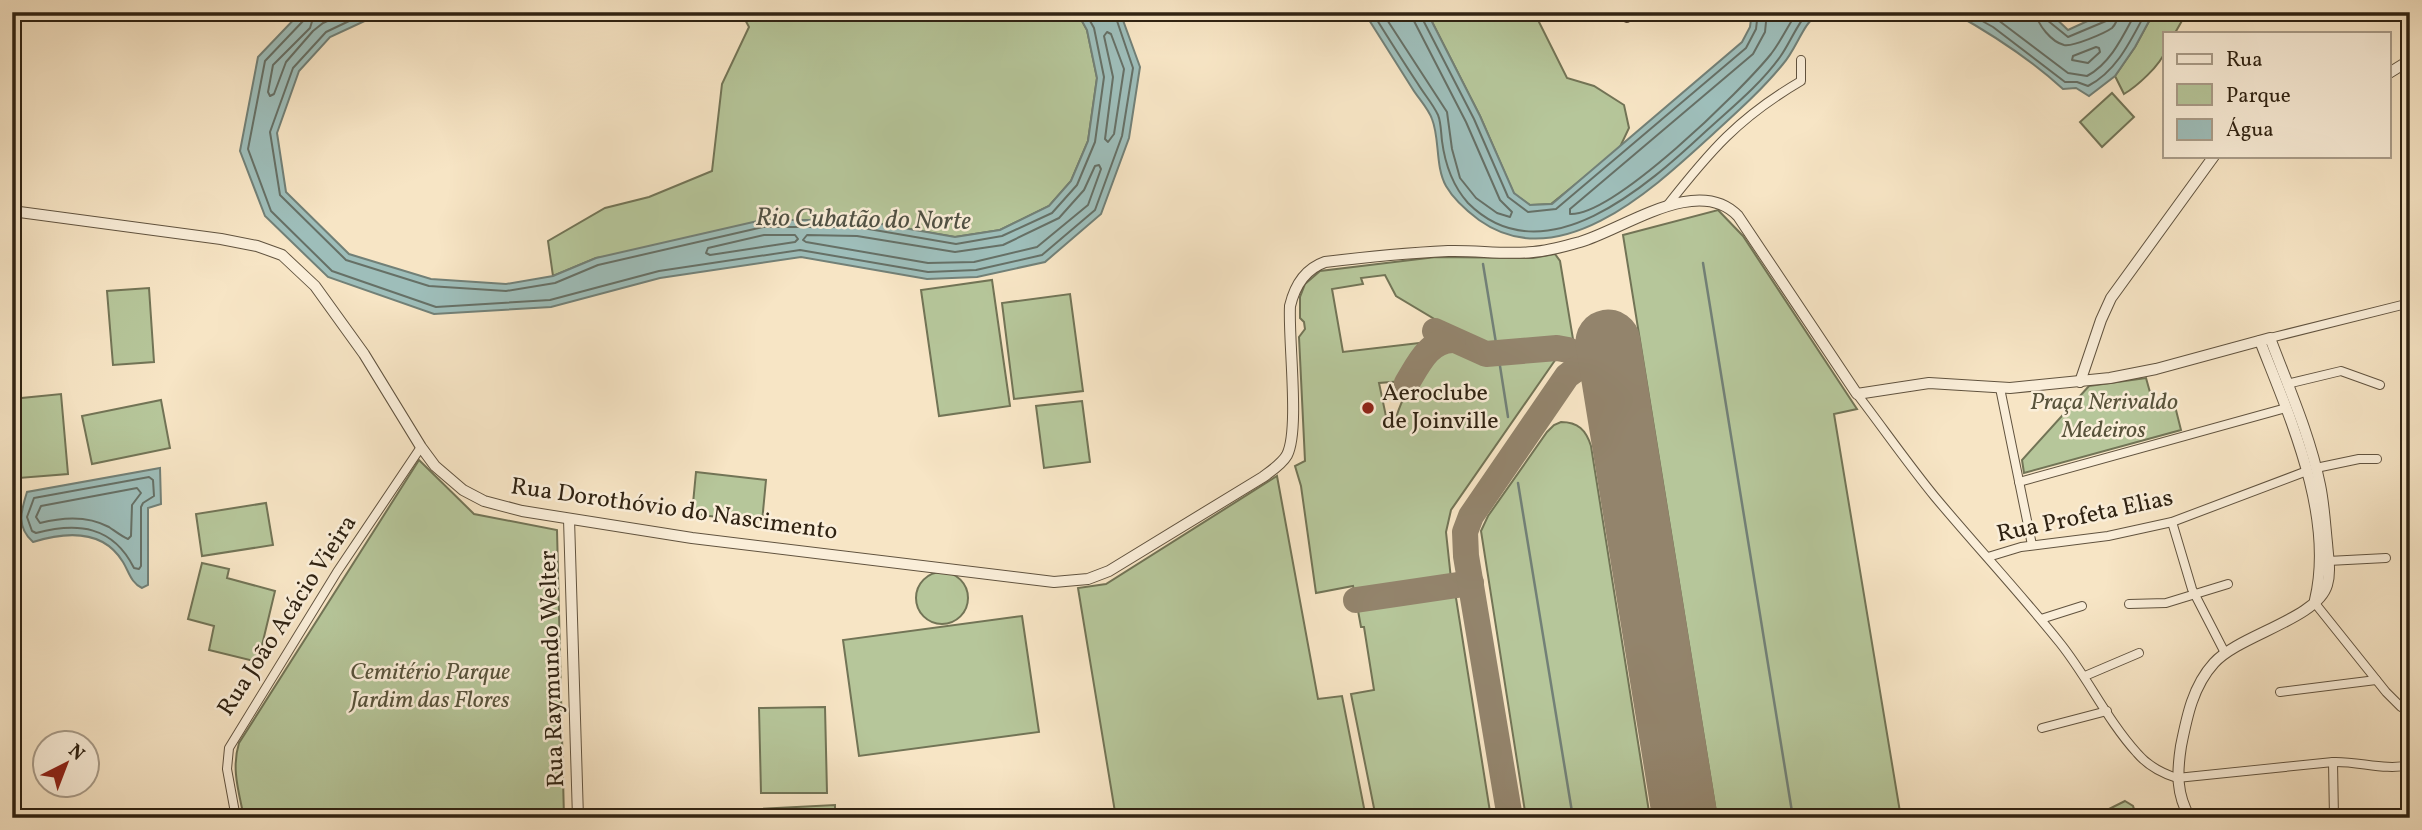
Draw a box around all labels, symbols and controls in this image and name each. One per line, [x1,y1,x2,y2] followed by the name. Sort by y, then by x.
[2163,32,2390,158] legend
[2226,46,2263,75] text: Rua
[2226,82,2291,111] text: Parque
[2226,116,2274,145] text: Água
[755,200,972,240] water label: Rio Cubatão do Norte
[1382,377,1499,439] place label: Aeroclube de Joinville
[2030,386,2178,448] park label: Praça Nerivaldo Medeiros
[1360,400,1376,416] marker: Aeroclube de Joinville
[508,470,840,550] street label: Rua Dorothóvio do Nascimento
[1994,482,2176,552] street label: Rua Profeta Elias
[210,509,366,723] street label: Rua João Acácio Vieira
[532,550,574,788] street label: Rua Raymundo Welter
[348,656,510,718] park label: Cemitério Parque Jardim das Flores
[32,728,102,798] north arrow
[62,739,90,767] text: N

